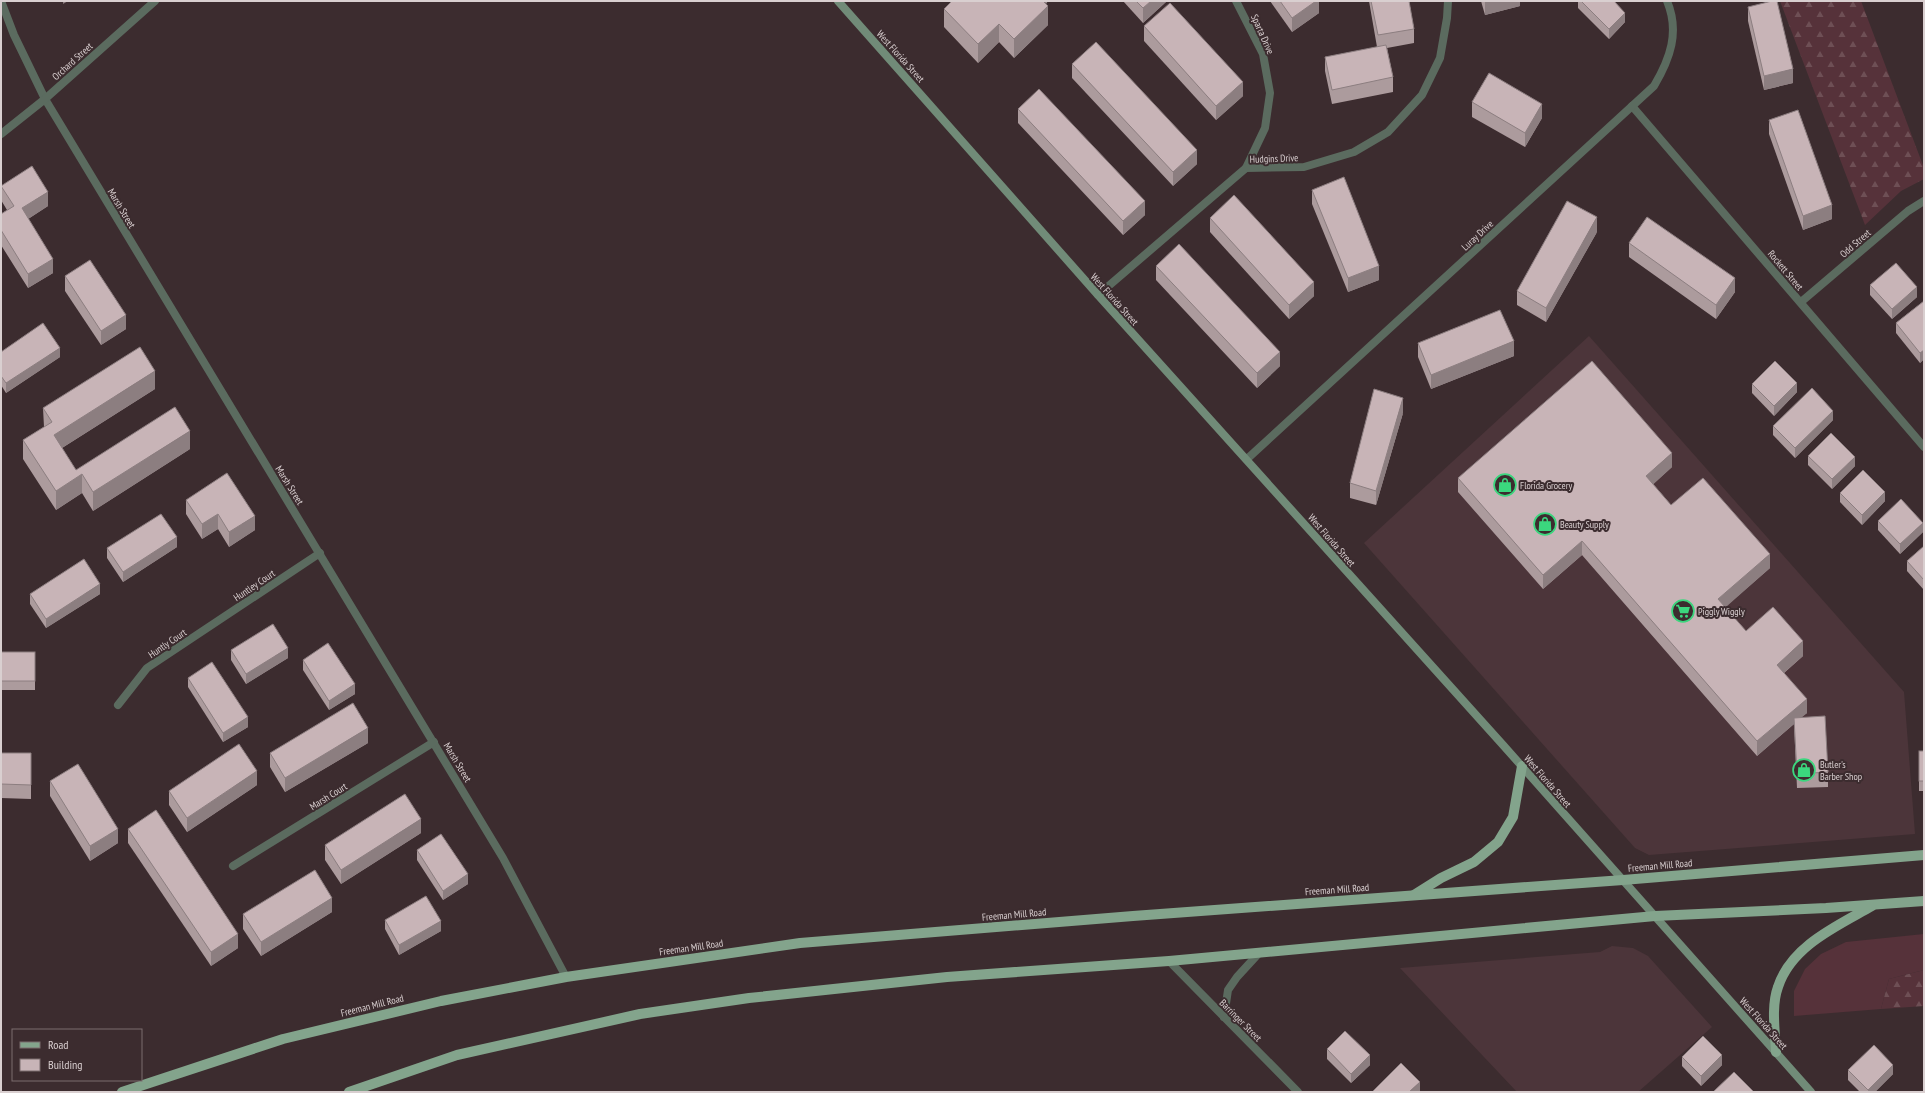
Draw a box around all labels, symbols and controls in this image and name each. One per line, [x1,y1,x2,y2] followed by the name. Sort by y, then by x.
[1248,12,1277,56] street label: Sparta Drive
[874,28,928,85] street label: West Florida Street
[49,40,95,83] street label: Orchard Street
[1250,151,1299,166] street label: Hudgins Drive
[105,186,139,231] street label: Marsh Street
[1459,217,1496,253] street label: Luray Drive
[1837,226,1874,260] street label: Odd Street
[1765,248,1806,293] street label: Rockett Street
[1088,271,1142,328] street label: West Florida Street
[272,463,307,507] street label: Marsh Street
[1492,472,1518,498] shop icon: Florida Grocery
[1520,479,1572,492] place label: Florida Grocery
[1305,511,1358,570] street label: West Florida Street
[1532,511,1558,537] shop icon: Beauty Supply
[1560,518,1609,531] place label: Beauty Supply
[231,567,278,604] street label: Huntley Court
[1670,598,1696,624] supermarket icon: Piggly Wiggly
[1698,605,1745,618] place label: Piggly Wiggly
[146,626,189,661] street label: Huntly Court
[441,740,475,785] street label: Marsh Street
[1521,752,1574,811] street label: West Florida Street
[1791,757,1817,783] shop icon: Butler's Barber Shop
[1820,758,1862,783] place label: Butler's Barber Shop
[307,780,350,813] street label: Marsh Court
[1627,856,1693,875] street label: Freeman Mill Road
[1304,881,1370,898] street label: Freeman Mill Road
[981,905,1047,924] street label: Freeman Mill Road
[658,937,724,958] street label: Freeman Mill Road
[339,991,405,1020] street label: Freeman Mill Road
[1737,995,1791,1052] street label: West Florida Street
[1217,996,1265,1044] street label: Barringer Street
[12,1029,142,1081] legend
[48,1037,68,1052] text: Road
[48,1057,83,1072] text: Building

